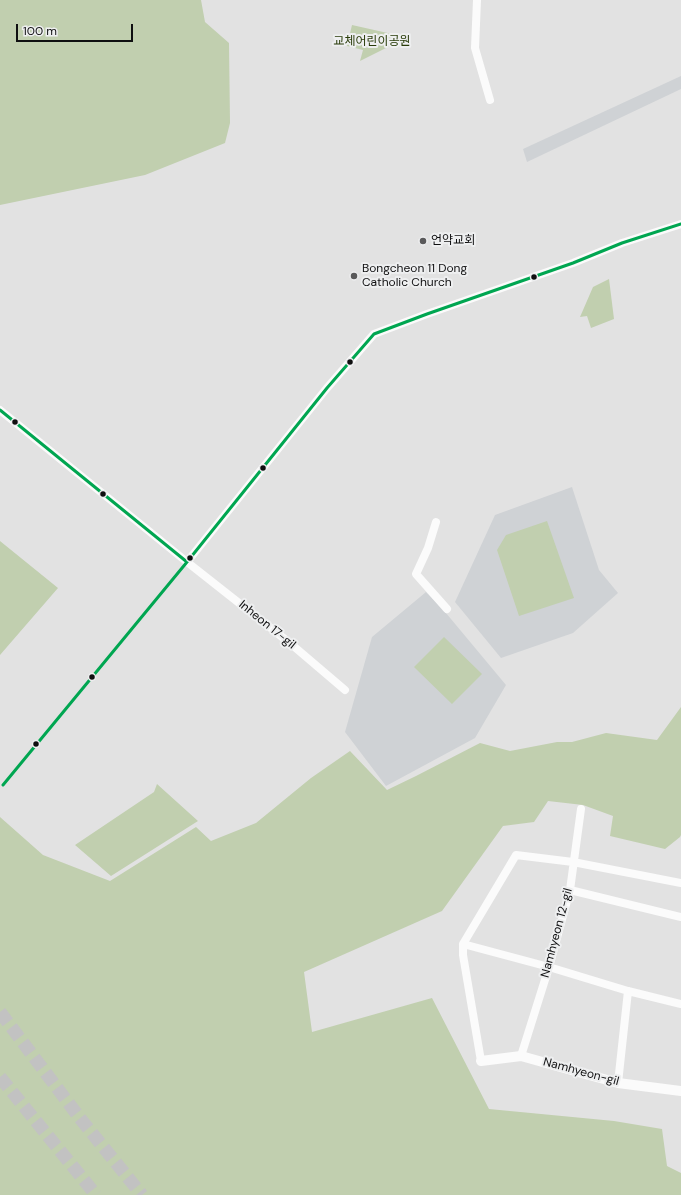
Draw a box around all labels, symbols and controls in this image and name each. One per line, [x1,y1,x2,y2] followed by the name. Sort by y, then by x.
[18,16,135,42] scale bar
[23,23,57,39] text: 100 m
[333,35,411,49] park label: 교체어린이공원
[431,234,475,248] place label: 언약교회
[418,236,428,246] marker: 언약교회
[362,262,467,290] place label: Bongcheon 11 Dong Catholic Church
[349,271,359,281] marker: Bongcheon 11 Dong Catholic Church
[529,272,539,282] unlabelled marker
[345,357,355,367] unlabelled marker
[10,417,20,427] unlabelled marker
[258,463,268,473] unlabelled marker
[98,489,108,499] unlabelled marker
[185,553,195,563] unlabelled marker
[236,598,298,652] street label: Inheon 17-gil
[87,672,97,682] unlabelled marker
[31,739,41,749] unlabelled marker
[538,887,576,979] street label: Namhyeon 12-gil
[542,1055,620,1089] street label: Namhyeon-gil

